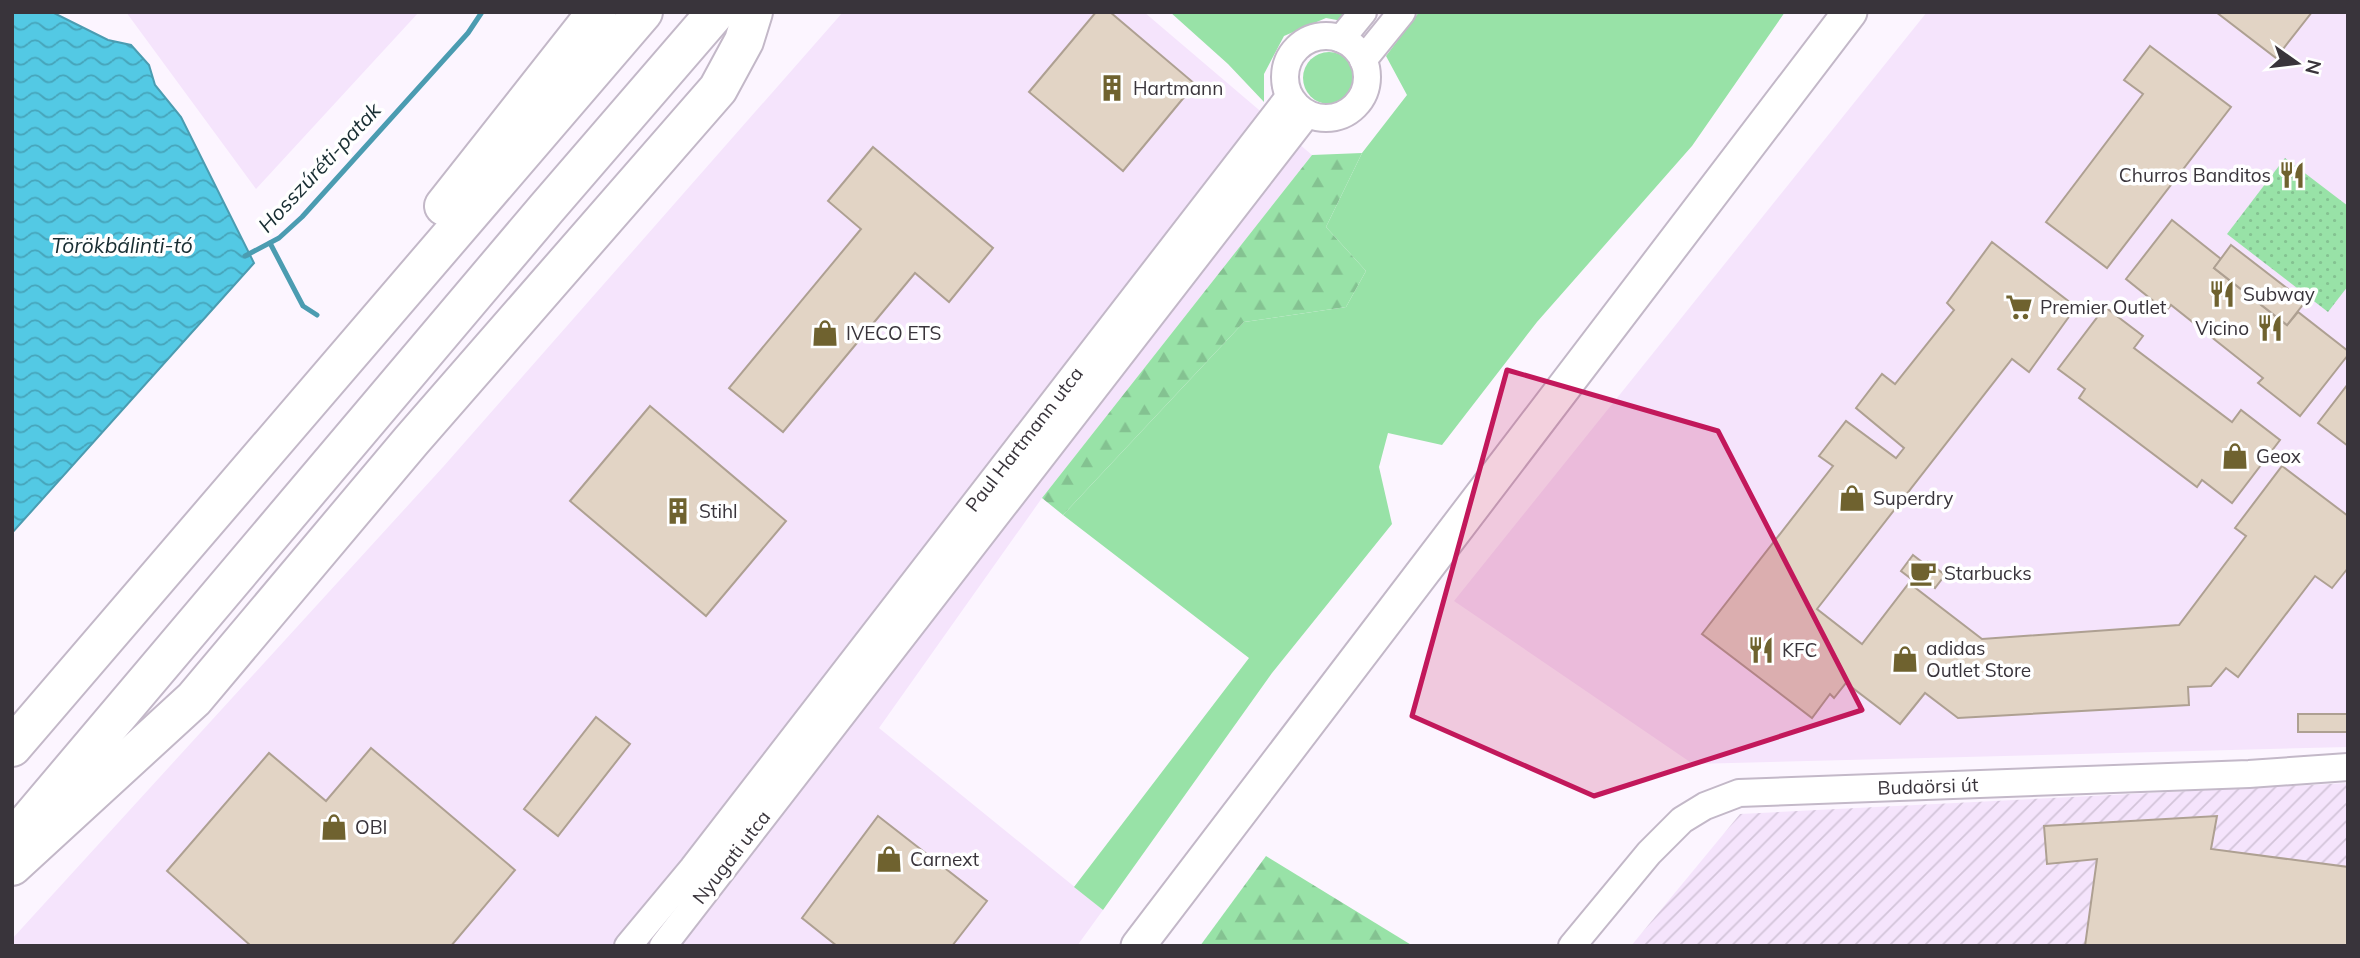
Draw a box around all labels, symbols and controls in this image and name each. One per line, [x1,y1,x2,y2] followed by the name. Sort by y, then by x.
[2262,28,2332,98] north arrow
[2300,57,2327,77] text: N
[1097,73,1127,103] building icon: Hartmann
[1133,76,1223,100] place label: Hartmann
[252,96,387,237] water label: Hosszúréti-patak
[2277,160,2307,190] restaurant icon: Churros Banditos
[2119,163,2271,187] place label: Churros Banditos
[51,232,193,258] water label: Törökbálinti-tó
[2207,279,2237,309] restaurant icon: Subway
[2243,282,2315,306] place label: Subway
[2004,292,2034,322] supermarket icon: Premier Outlet
[2040,295,2167,319] place label: Premier Outlet
[2255,313,2285,343] restaurant icon: Vicino
[2195,316,2249,340] place label: Vicino
[810,318,840,348] shop icon: IVECO ETS
[846,321,941,345] place label: IVECO ETS
[960,362,1088,516] street label: Paul Hartmann utca
[2220,441,2250,471] shop icon: Geox
[2256,444,2301,468] place label: Geox
[1837,483,1867,513] shop icon: Superdry
[1873,486,1953,510] place label: Superdry
[663,496,693,526] building icon: Stihl
[699,499,738,523] place label: Stihl
[1908,558,1938,588] cafe icon: Starbucks
[1944,561,2032,585] place label: Starbucks
[1746,635,1776,665] restaurant icon: KFC
[1926,636,2031,682] place label: adidas Outlet Store
[1782,638,1817,662] place label: KFC
[1890,644,1920,674] shop icon: adidas Outlet Store
[1877,772,1979,800] street label: Budaörsi út
[687,805,775,909] street label: Nyugati utca
[319,812,349,842] shop icon: OBI
[355,815,388,839] place label: OBI
[874,844,904,874] shop icon: Carnext
[910,847,980,871] place label: Carnext

